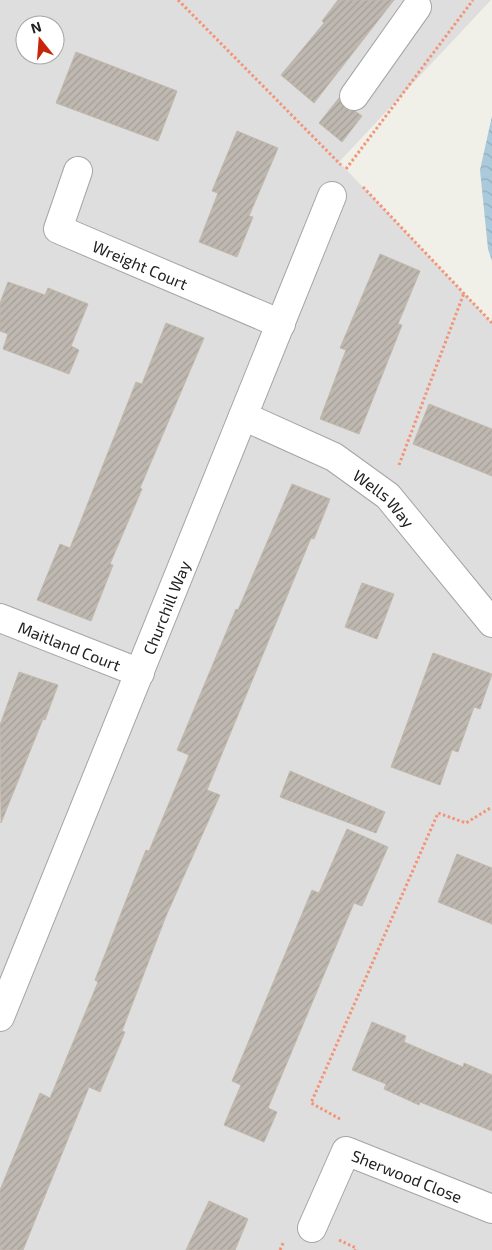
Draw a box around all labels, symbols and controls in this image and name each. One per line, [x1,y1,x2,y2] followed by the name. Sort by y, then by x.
[15,15,65,65] north arrow
[29,17,43,37] text: N
[90,235,191,293] street label: Wreight Court
[350,465,419,531] street label: Wells Way
[138,557,193,657] street label: Churchill Way
[16,617,124,674] street label: Maitland Court
[349,1145,465,1206] street label: Sherwood Close

